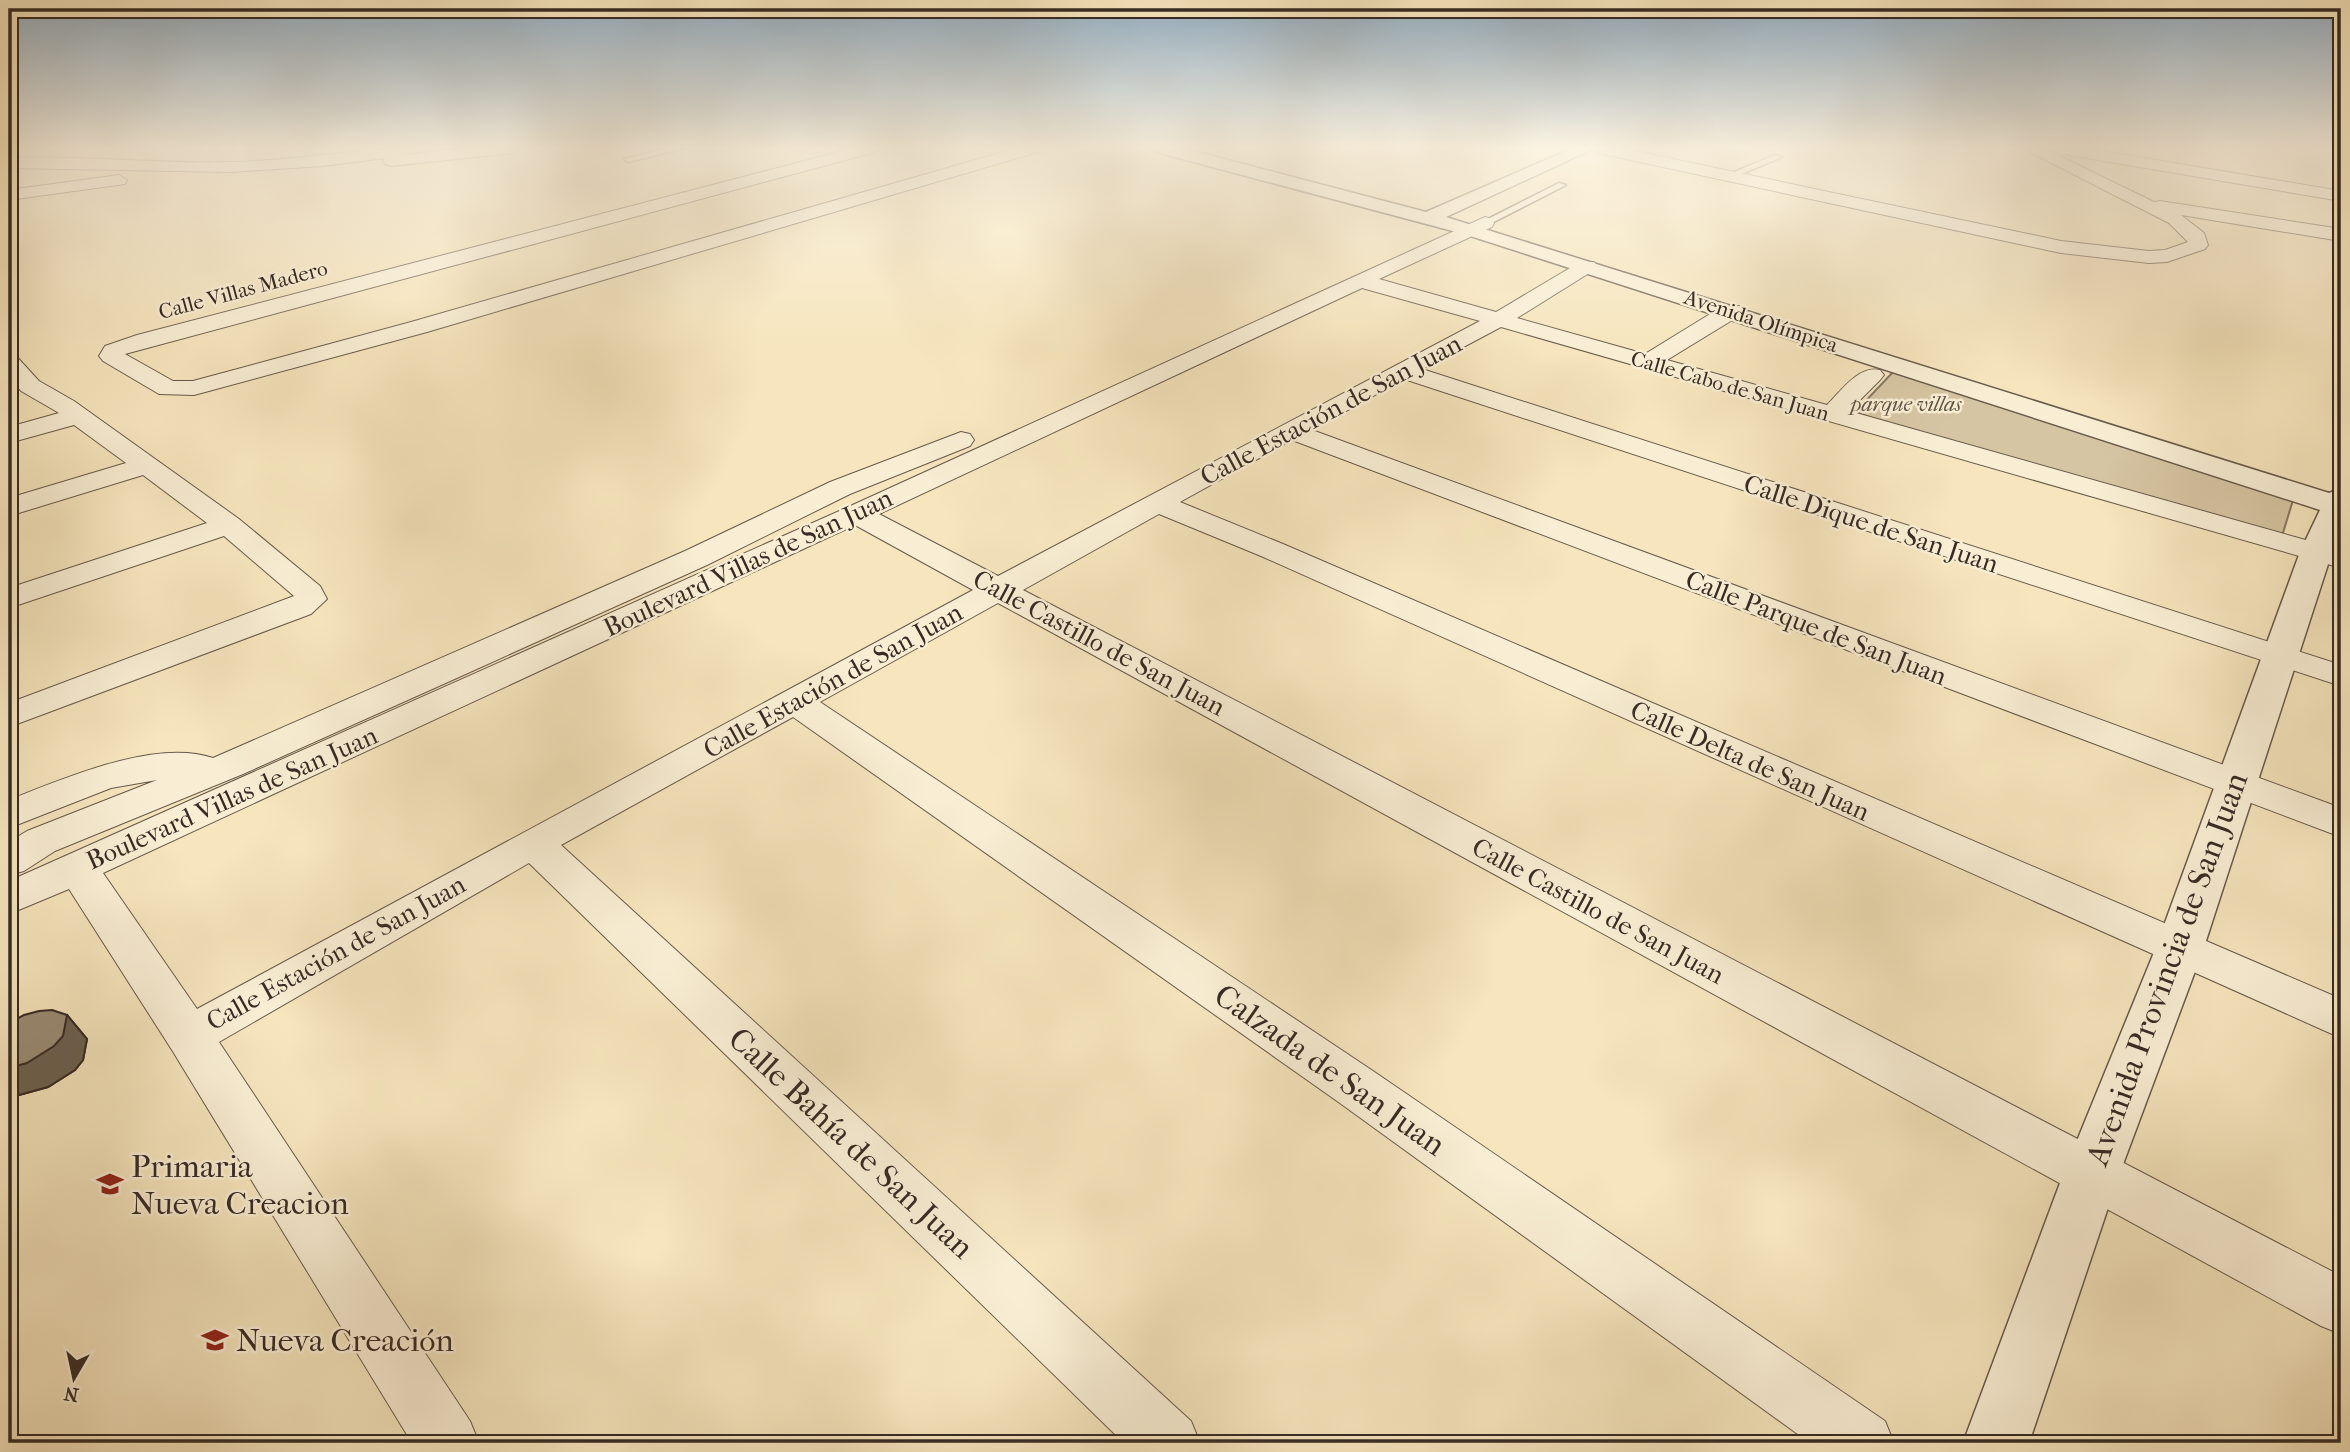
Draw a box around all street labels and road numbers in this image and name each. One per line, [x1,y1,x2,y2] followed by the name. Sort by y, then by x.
[156,256,330,324] street label: Calle Villas Madero
[1680,285,1841,357] street label: Avenida Olímpica
[1195,328,1467,492] street label: Calle Estación de San Juan
[1628,346,1832,426] street label: Calle Cabo de San Juan
[1740,468,2002,580] street label: Calle Dique de San Juan
[599,482,897,644] street label: Boulevard Villas de San Juan
[968,563,1230,723] street label: Calle Castillo de San Juan
[1681,564,1951,692] street label: Calle Parque de San Juan
[698,597,968,765] street label: Calle Estación de San Juan
[1626,694,1874,828] street label: Calle Delta de San Juan
[82,720,382,876] street label: Boulevard Villas de San Juan
[2078,767,2256,1172] street label: Avenida Provincia de San Juan
[1467,831,1729,991] street label: Calle Castillo de San Juan
[201,869,471,1037] street label: Calle Estación de San Juan
[1208,977,1453,1164] street label: Calzada de San Juan
[721,1020,981,1266] street label: Calle Bahía de San Juan

